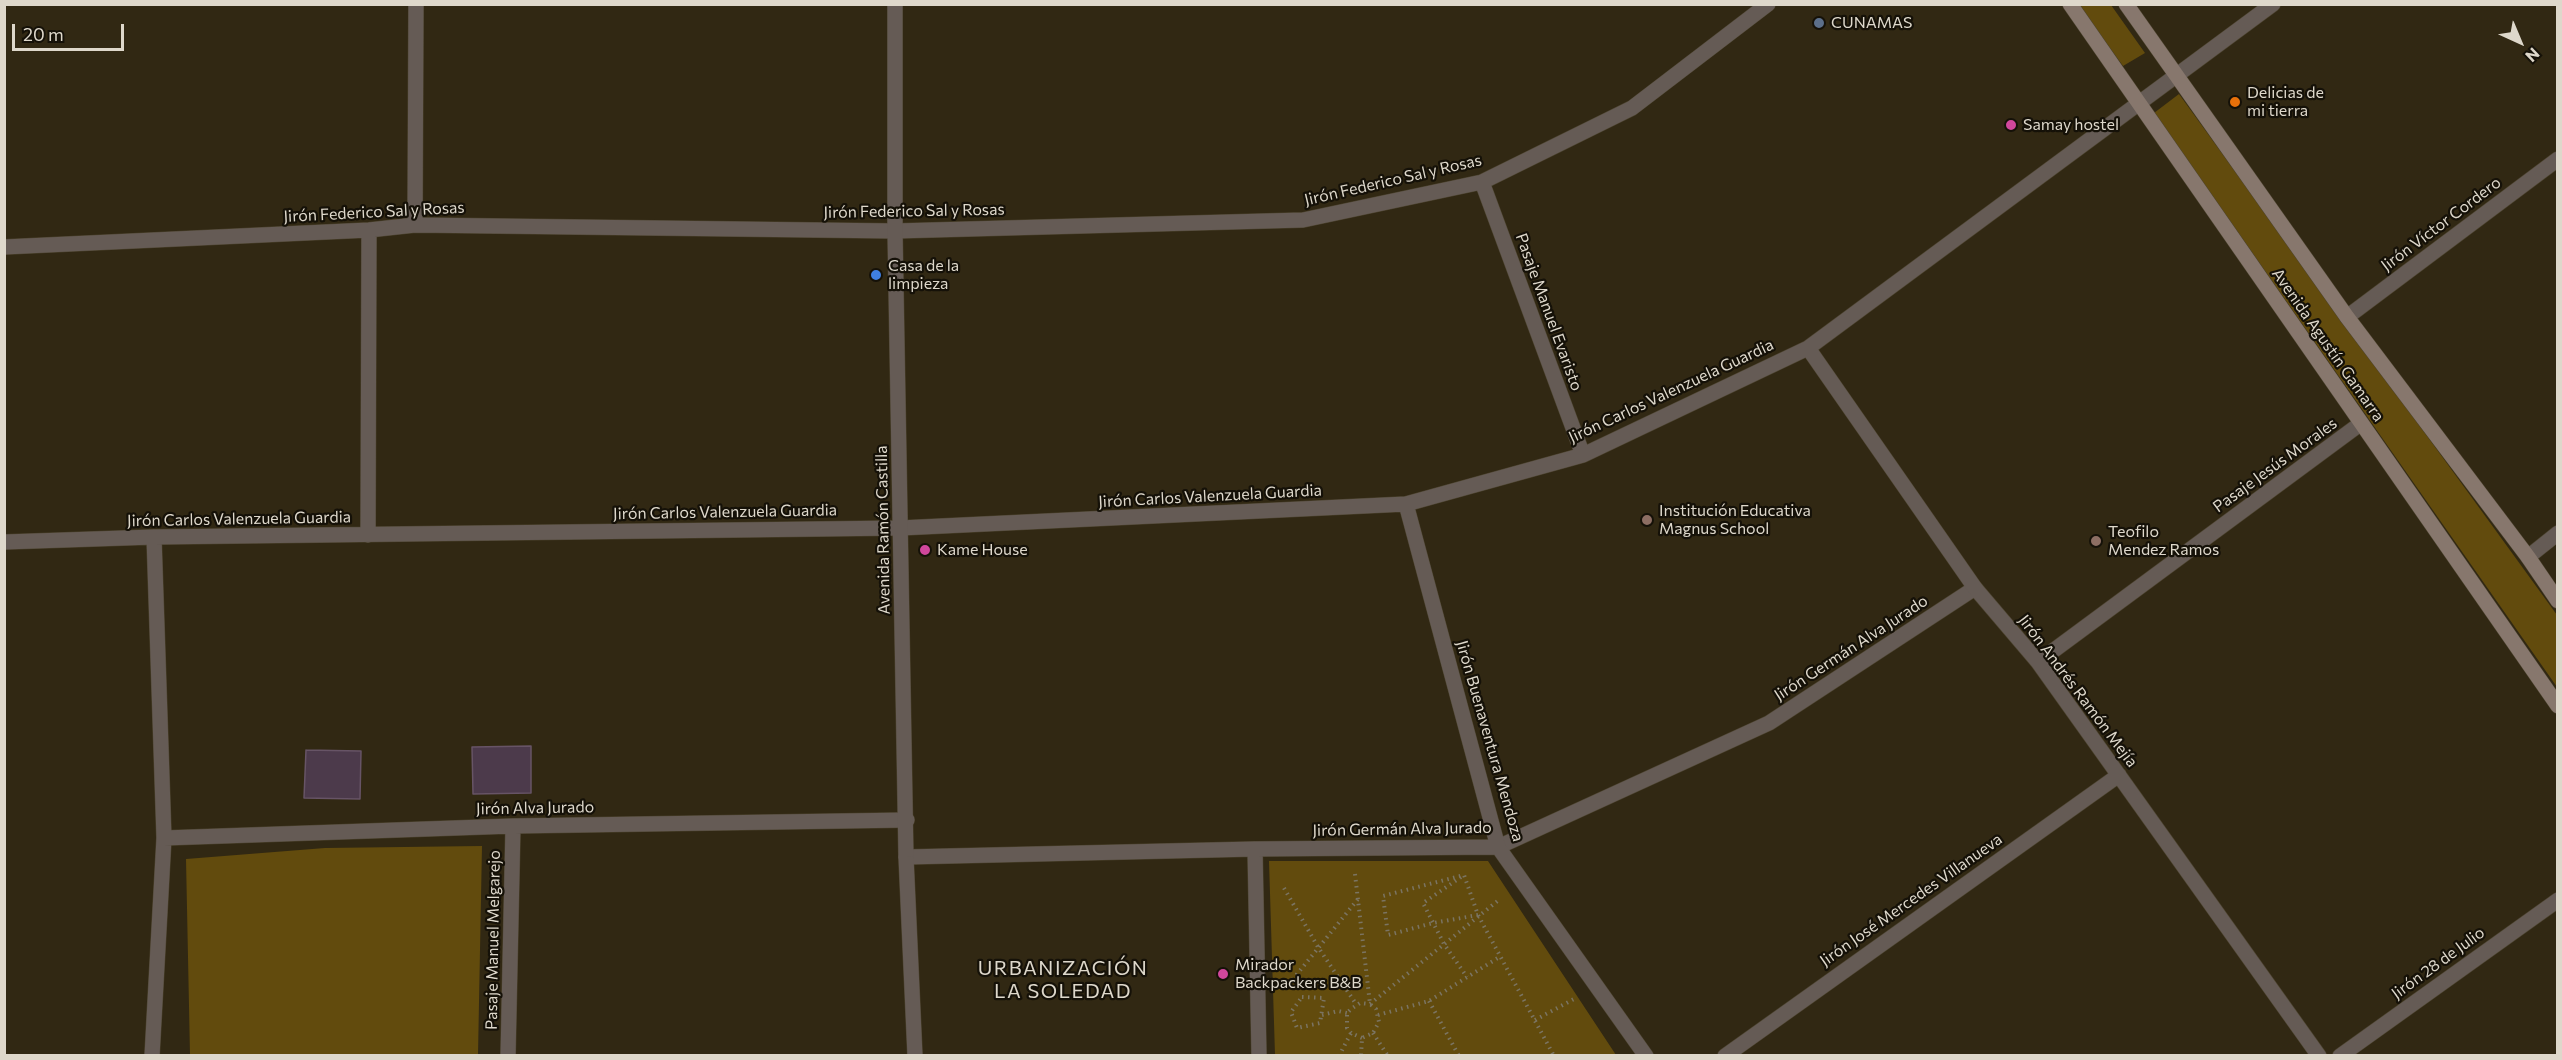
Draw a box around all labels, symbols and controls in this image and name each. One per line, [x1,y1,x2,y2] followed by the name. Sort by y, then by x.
[15,12,128,50] scale bar
[2490,12,2550,72] north arrow
[1831,13,1912,33] place label: CUNAMAS
[1812,16,1826,30] marker: CUNAMAS
[23,23,64,45] text: 20 m
[2522,44,2544,66] text: N
[2247,83,2324,121] place label: Delicias de mi tierra
[2228,95,2242,109] marker: Delicias de mi tierra
[2023,115,2119,135] place label: Samay hostel
[2004,118,2018,132] marker: Samay hostel
[1302,150,1484,210] street label: Jirón Federico Sal y Rosas
[2377,173,2505,275] street label: Jirón Víctor Cordero
[283,198,465,226] street label: Jirón Federico Sal y Rosas
[823,200,1005,222] street label: Jirón Federico Sal y Rosas
[1512,231,1586,393] street label: Pasaje Manuel Evaristo
[888,256,959,294] place label: Casa de la limpieza
[2268,265,2388,425] street label: Avenida Agustín Gamarra
[869,268,883,282] marker: Casa de la limpieza
[1565,335,1777,447] street label: Jirón Carlos Valenzuela Guardia
[2209,414,2341,516] street label: Pasaje Jesús Morales
[872,445,894,615] street label: Avenida Ramón Castilla
[1098,481,1322,511] street label: Jirón Carlos Valenzuela Guardia
[613,500,837,524] street label: Jirón Carlos Valenzuela Guardia
[1659,501,1811,539] place label: Institución Educativa Magnus School
[127,507,351,531] street label: Jirón Carlos Valenzuela Guardia
[1640,513,1654,527] marker: Institución Educativa Magnus School
[2108,522,2219,560] place label: Teofilo Mendez Ramos
[2089,534,2103,548] marker: Teofilo Mendez Ramos
[937,540,1028,560] place label: Kame House
[918,543,932,557] marker: Kame House
[1771,591,1931,705] street label: Jirón Germán Alva Jurado
[2014,611,2142,771] street label: Jirón Andrés Ramón Mejía
[1452,638,1528,844] street label: Jirón Buenaventura Mendoza
[476,797,594,819] street label: Jirón Alva Jurado
[1312,818,1492,840] street label: Jirón Germán Alva Jurado
[1816,830,2006,970] street label: Jirón José Mercedes Villanueva
[482,850,504,1030] street label: Pasaje Manuel Melgarejo
[2388,923,2488,1003] street label: Jirón 28 de Julio
[1235,955,1362,993] place label: Mirador Backpackers B&B
[978,956,1148,1003] district label: URBANIZACIÓN LA SOLEDAD
[1216,967,1230,981] marker: Mirador Backpackers B&B

